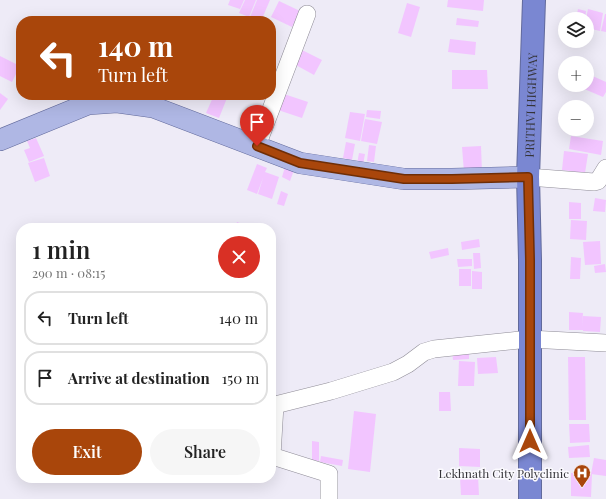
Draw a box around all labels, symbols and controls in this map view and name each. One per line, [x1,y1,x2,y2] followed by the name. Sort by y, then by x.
[558,12,594,136] map controls
[558,12,594,48] button: layers
[98,27,173,64] text: 140 m
[32,32,84,84] icon: left
[521,51,540,158] street label: PRITHVI HIGHWAY
[558,56,594,92] button: +
[98,63,168,87] text: Turn left
[558,100,594,136] button: −
[240,105,274,146] pin
[246,111,268,133] icon: arrive
[32,233,90,265] text: 1 min
[218,236,260,278] button: close
[32,264,105,281] text: 290 m · 08:15
[34,307,56,329] icon: left
[68,308,129,328] text: Turn left
[219,308,258,328] text: 140 m
[34,367,56,389] icon: arrive
[68,368,210,388] text: Arrive at destination
[222,368,259,388] text: 150 m
[509,420,551,462] position arrow
[32,429,142,475] button: Exit
[150,429,260,475] button: Share
[572,463,592,488] hospital icon: Lekhnath City Polyclinic
[438,465,569,481] place label: Lekhnath City Polyclinic

